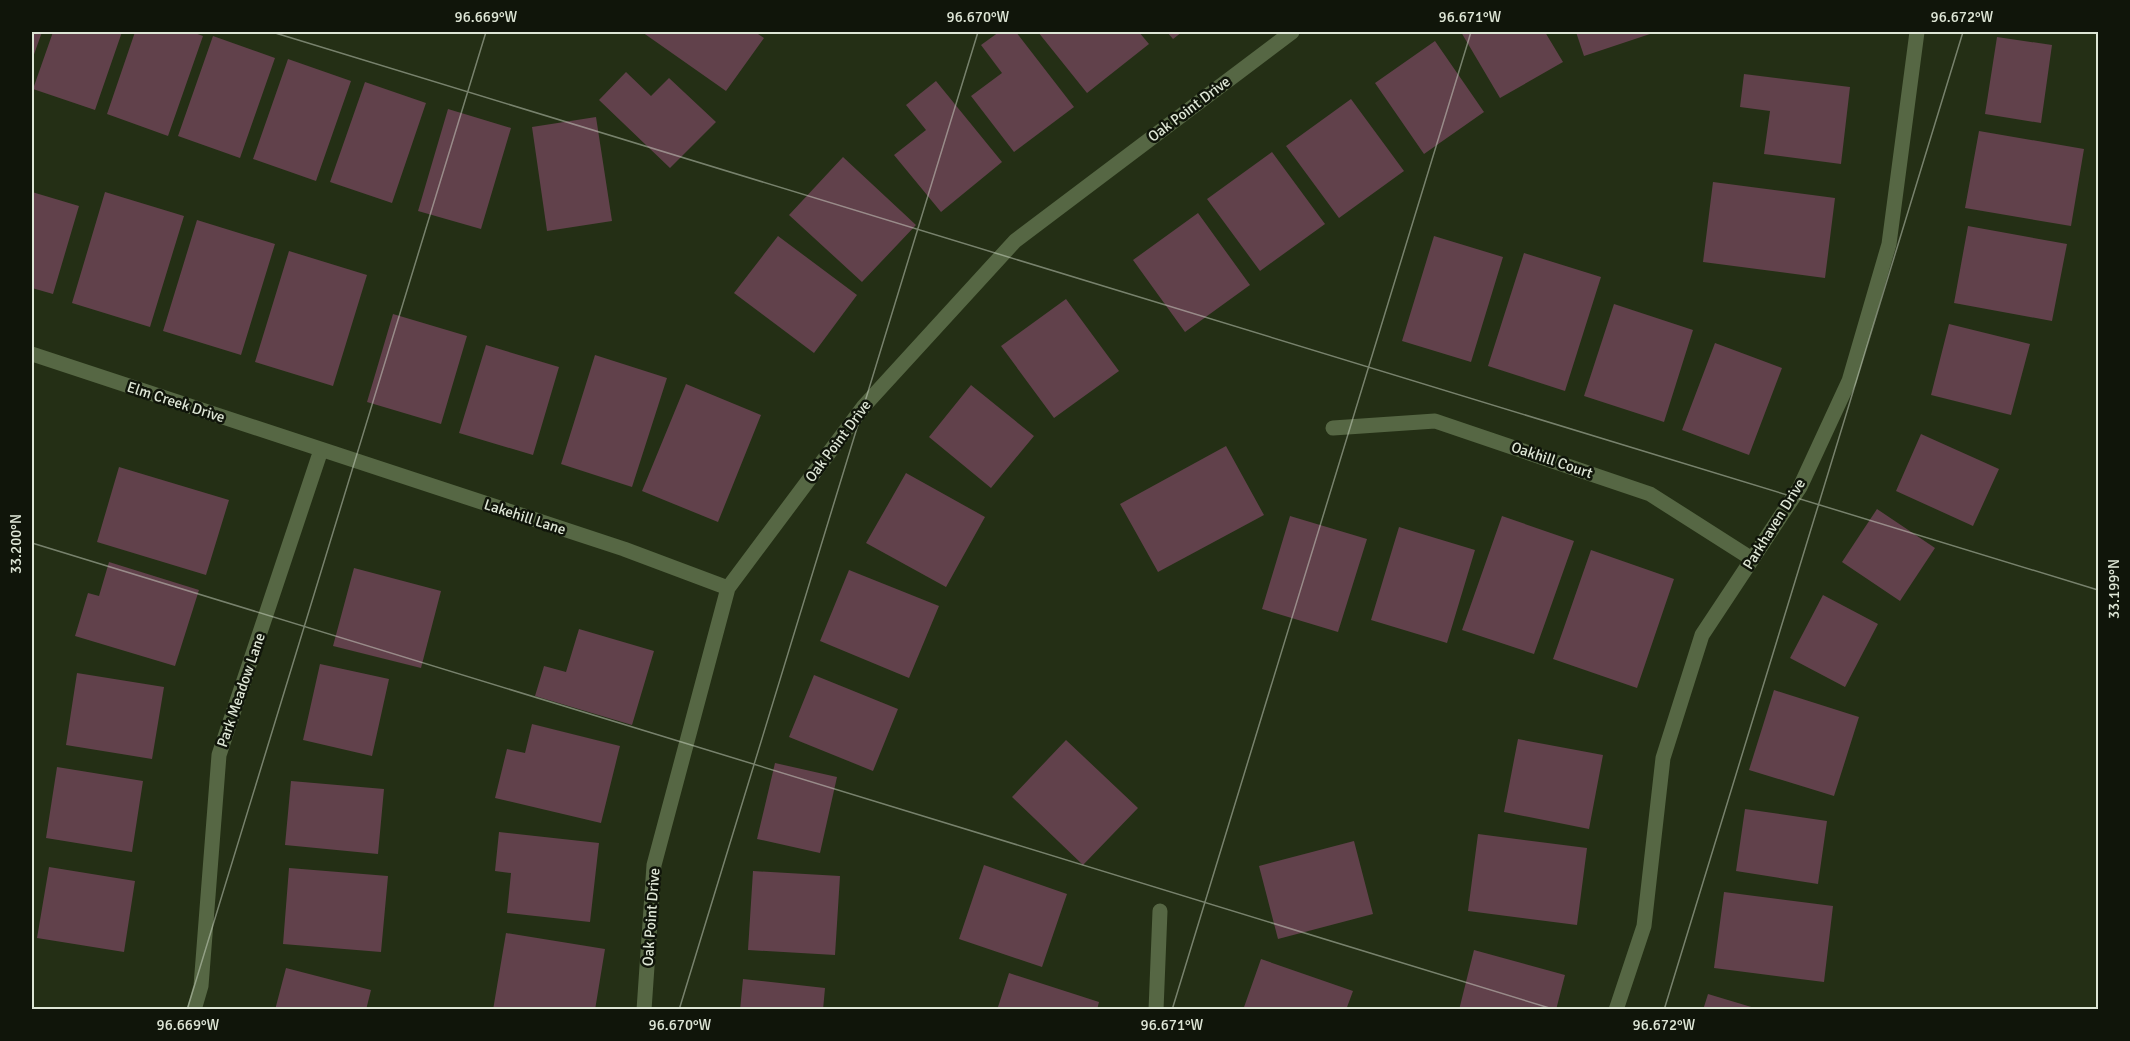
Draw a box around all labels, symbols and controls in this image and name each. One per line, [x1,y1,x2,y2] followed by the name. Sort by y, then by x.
[455,8,518,26] text: 96.669°W
[947,8,1010,26] text: 96.670°W
[1439,8,1502,26] text: 96.671°W
[1931,8,1994,26] text: 96.672°W
[1144,72,1234,146] street label: Oak Point Drive
[125,378,227,426] street label: Elm Creek Drive
[801,396,875,486] street label: Oak Point Drive
[1509,438,1595,482] street label: Oakhill Court
[1739,475,1809,573] street label: Parkhaven Drive
[482,495,568,539] street label: Lakehill Lane
[7,514,25,574] text: 33.200°N
[2105,559,2123,619] text: 33.199°N
[213,630,269,750] street label: Park Meadow Lane
[639,867,663,967] street label: Oak Point Drive
[157,1016,220,1034] text: 96.669°W
[649,1016,712,1034] text: 96.670°W
[1141,1016,1204,1034] text: 96.671°W
[1633,1016,1696,1034] text: 96.672°W

